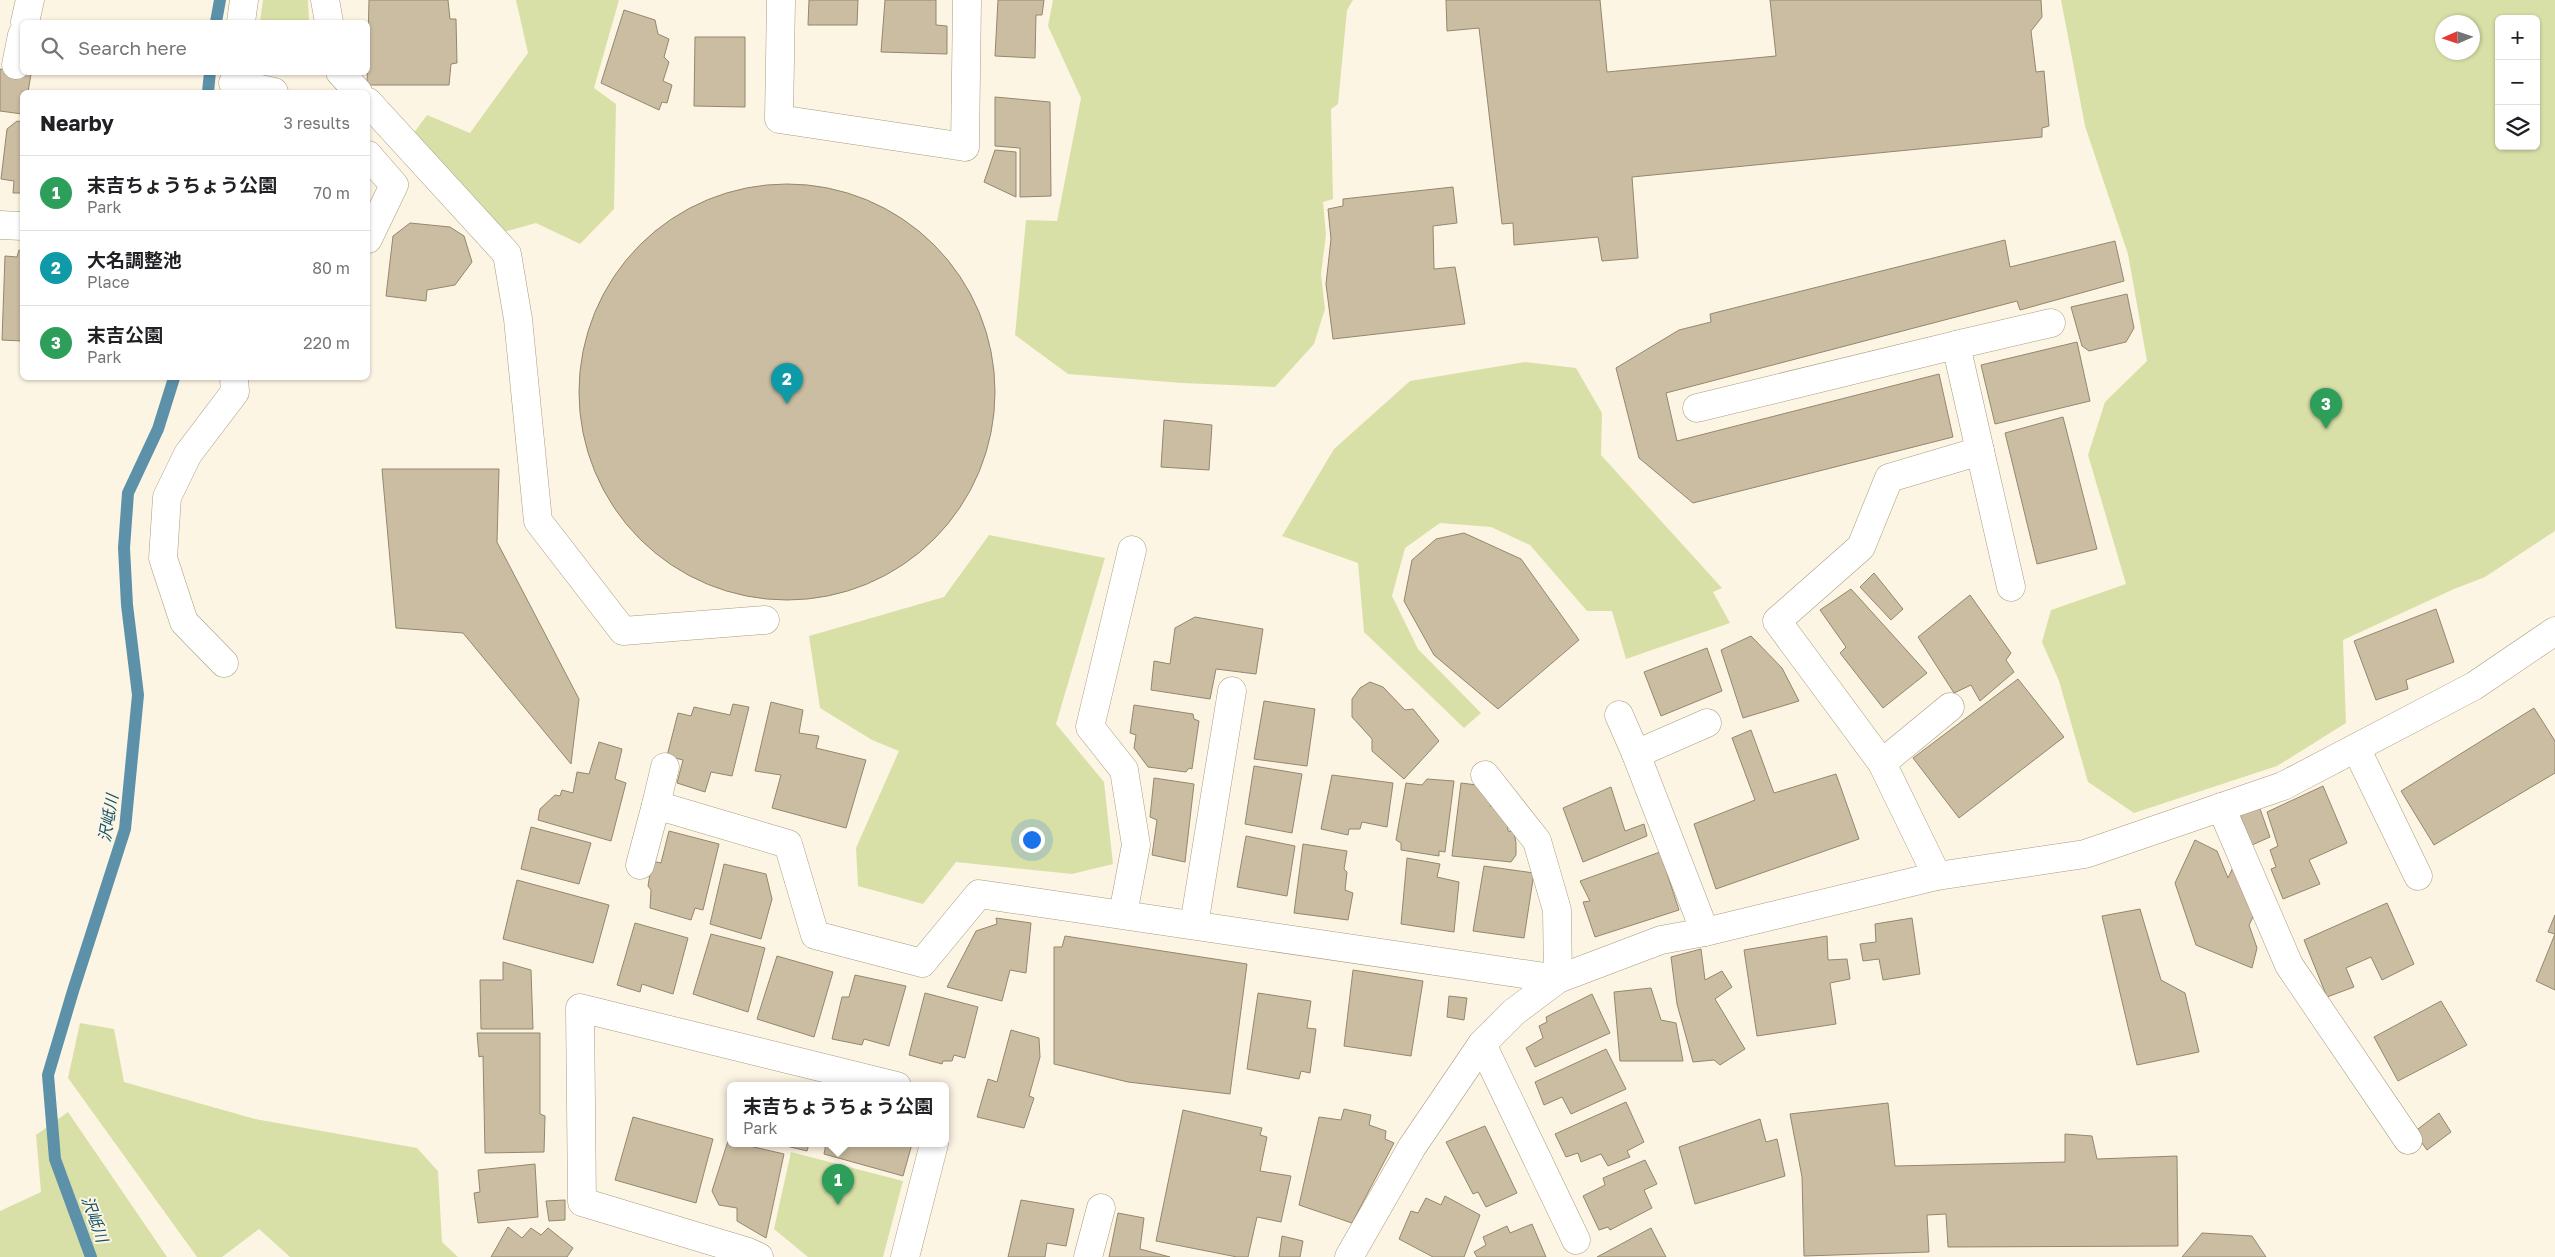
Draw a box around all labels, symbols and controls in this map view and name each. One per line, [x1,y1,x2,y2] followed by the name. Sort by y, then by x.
[2435,15,2480,60] north arrow
[2495,15,2540,150] map controls
[2495,15,2540,60] button: +
[20,20,370,75] search box
[38,34,66,62] icon: search
[78,36,187,59] text: Search here
[2495,60,2540,105] button: −
[2495,105,2540,150] button: layers
[40,110,114,136] text: Nearby
[283,113,350,133] text: 3 results
[87,173,277,196] text: 末吉ちょうちょう公園
[52,183,60,203] text: 1
[313,183,350,203] text: 70 m
[87,197,122,217] text: Park
[87,248,182,271] text: 大名調整池
[51,258,61,278] text: 2
[312,258,350,278] text: 80 m
[87,272,130,292] text: Place
[87,323,163,346] text: 末吉公園
[51,333,61,353] text: 3
[303,333,350,353] text: 220 m
[87,347,122,367] text: Park
[771,363,803,404] pin: 2
[2310,388,2342,429] pin: 3
[94,791,122,843] water label: 沢岻川
[1019,827,1045,853] your location
[727,1082,949,1147] popup
[743,1094,933,1117] text: 末吉ちょうちょう公園
[743,1118,778,1138] text: Park
[822,1164,854,1205] pin: 1
[77,1193,113,1247] water label: 沢岻川

